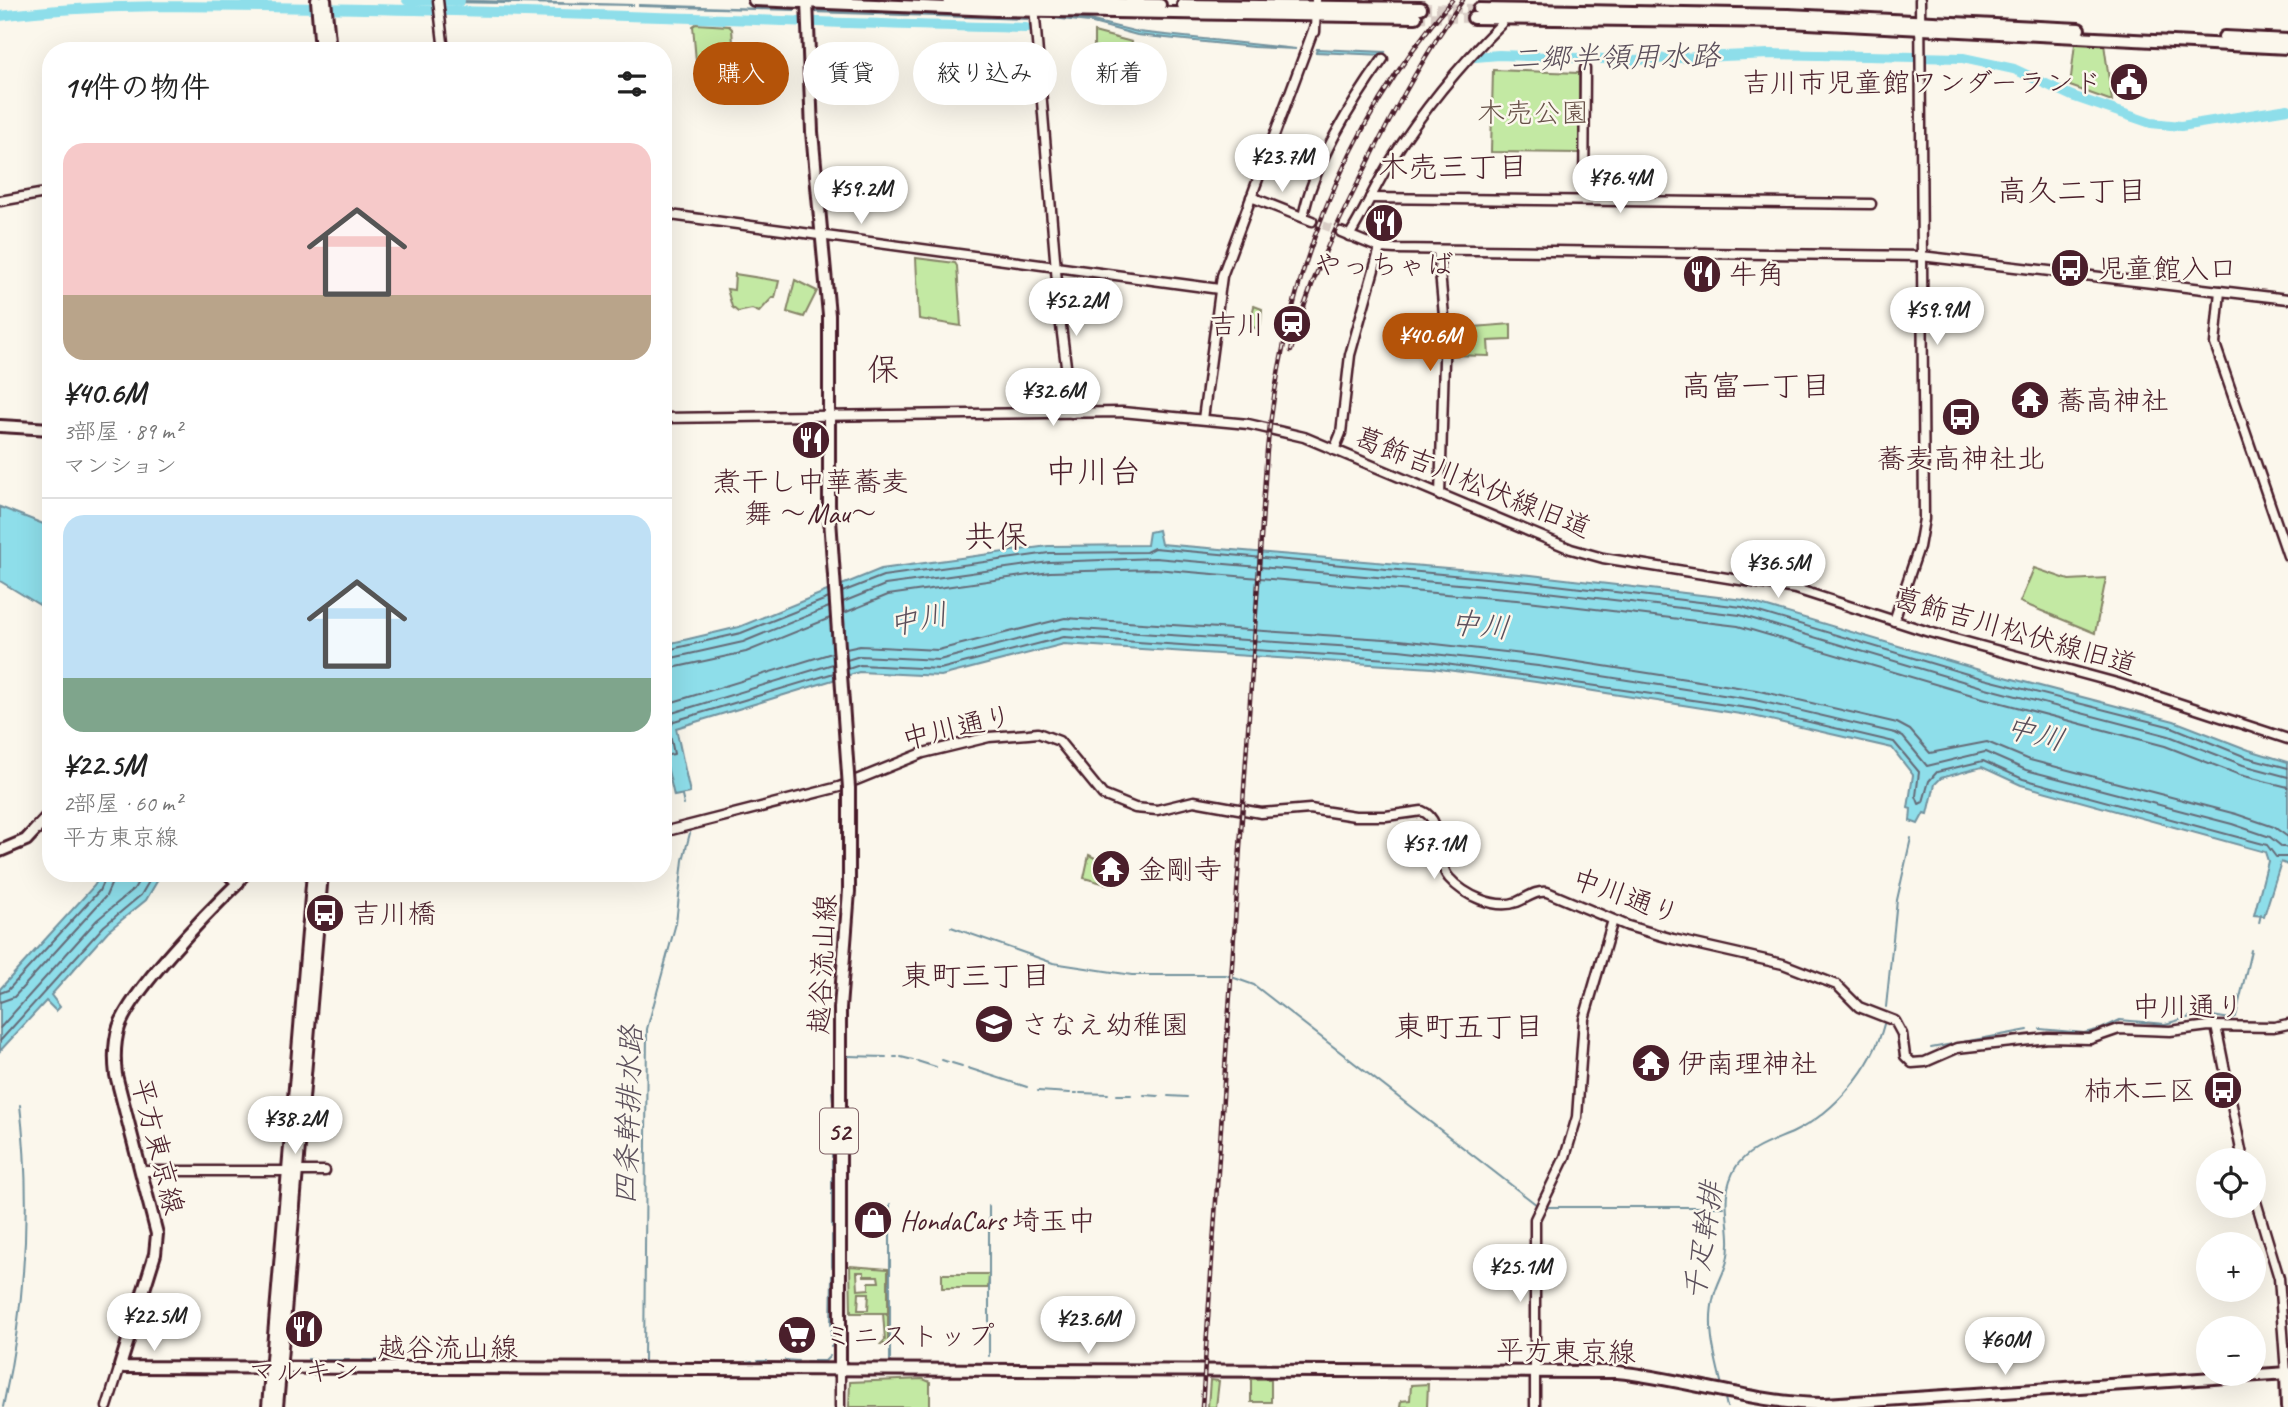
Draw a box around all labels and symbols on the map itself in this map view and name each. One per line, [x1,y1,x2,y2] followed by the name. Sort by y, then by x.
[1510,36,1722,78] water label: 二郷半領用水路
[2108,61,2150,103] public building icon: 吉川市児童館ワンダーランド
[1742,65,2102,100] place label: 吉川市児童館ワンダーランド
[1477,95,1589,130] park label: 木売公園
[1225,134,1339,194] pin: ¥23.7M
[1378,148,1528,186] district label: 木売三丁目
[1563,156,1677,215] pin: ¥76.4M
[804,166,918,226] pin: ¥59.2M
[1997,172,2147,210] district label: 高久二丁目
[1363,202,1405,244] restaurant icon: やっちゃば
[1314,247,1454,282] place label: やっちゃば
[2049,247,2091,289] bus stop icon: 児童館入口
[2097,251,2237,286] place label: 児童館入口
[1681,253,1723,295] restaurant icon: 牛角
[1729,257,1785,292] place label: 牛角
[1019,278,1133,338] pin: ¥52.2M
[1880,288,1994,347] pin: ¥59.9M
[1271,303,1313,345] station icon: 吉川
[1209,307,1265,342] place label: 吉川
[1373,314,1487,373] pin: ¥40.6M
[867,349,899,390] district label: 保
[1681,367,1831,405] district label: 高富一丁目
[996,368,1110,428] pin: ¥32.6M
[2009,379,2051,421] temple icon: 蕎高神社
[2057,383,2169,418] place label: 蕎高神社
[1940,396,1982,438] bus stop icon: 蕎麦高神社北
[790,419,832,461] restaurant icon: 煮干し中華蕎麦 舞 〜Mau〜
[1350,419,1596,545] street label: 葛飾吉川松伏線旧道
[1877,441,2045,476] place label: 蕎麦高神社北
[1045,451,1141,492] district label: 中川台
[713,464,909,531] place label: 煮干し中華蕎麦 舞 〜Mau〜
[964,516,1028,557] district label: 共保
[1721,540,1835,600] pin: ¥36.5M
[1889,579,2141,683] street label: 葛飾吉川松伏線旧道
[885,595,951,643] water label: 中川
[1448,603,1512,647] water label: 中川
[898,697,1016,757] street label: 中川通り
[2001,707,2069,759] water label: 中川
[1377,822,1491,881] pin: ¥57.1M
[1090,848,1132,890] temple icon: 金剛寺
[1138,852,1222,887] place label: 金剛寺
[1567,860,1685,932] street label: 中川通り
[304,892,346,934] bus stop icon: 吉川橋
[801,893,843,1035] street label: 越谷流山線
[352,896,436,931] place label: 吉川橋
[901,957,1051,995] district label: 東町三丁目
[2132,989,2244,1024] street label: 中川通り
[973,1003,1015,1045] school or university icon: さなえ幼稚園
[1021,1007,1189,1042] place label: さなえ幼稚園
[1394,1008,1544,1046] district label: 東町五丁目
[606,1022,650,1206] water label: 四条幹排水路
[1630,1042,1672,1084] temple icon: 伊南理神社
[1678,1046,1818,1081] place label: 伊南理神社
[2202,1069,2244,1111] bus stop icon: 柿木二区
[2084,1073,2196,1108] place label: 柿木二区
[124,1074,192,1218] street label: 平方東京線
[238,1096,352,1156] pin: ¥38.2M
[820,1108,858,1154] road number: 52
[1675,1177,1731,1303] water label: 千疋幹排
[852,1199,894,1241] shop icon: HondaCars 埼玉中
[900,1203,1096,1238] place label: HondaCars 埼玉中
[1463,1244,1577,1304] pin: ¥25.1M
[97,1294,211,1353] pin: ¥22.5M
[1031,1296,1145,1356] pin: ¥23.6M
[283,1308,325,1350] restaurant icon: マルキン
[776,1314,818,1356] supermarket icon: ミニストップ
[824,1318,995,1353] place label: ミニストップ
[1964,1318,2046,1377] pin: ¥60M
[378,1330,518,1365] street label: 越谷流山線
[1496,1332,1636,1370] street label: 平方東京線
[248,1353,360,1388] place label: マルキン

